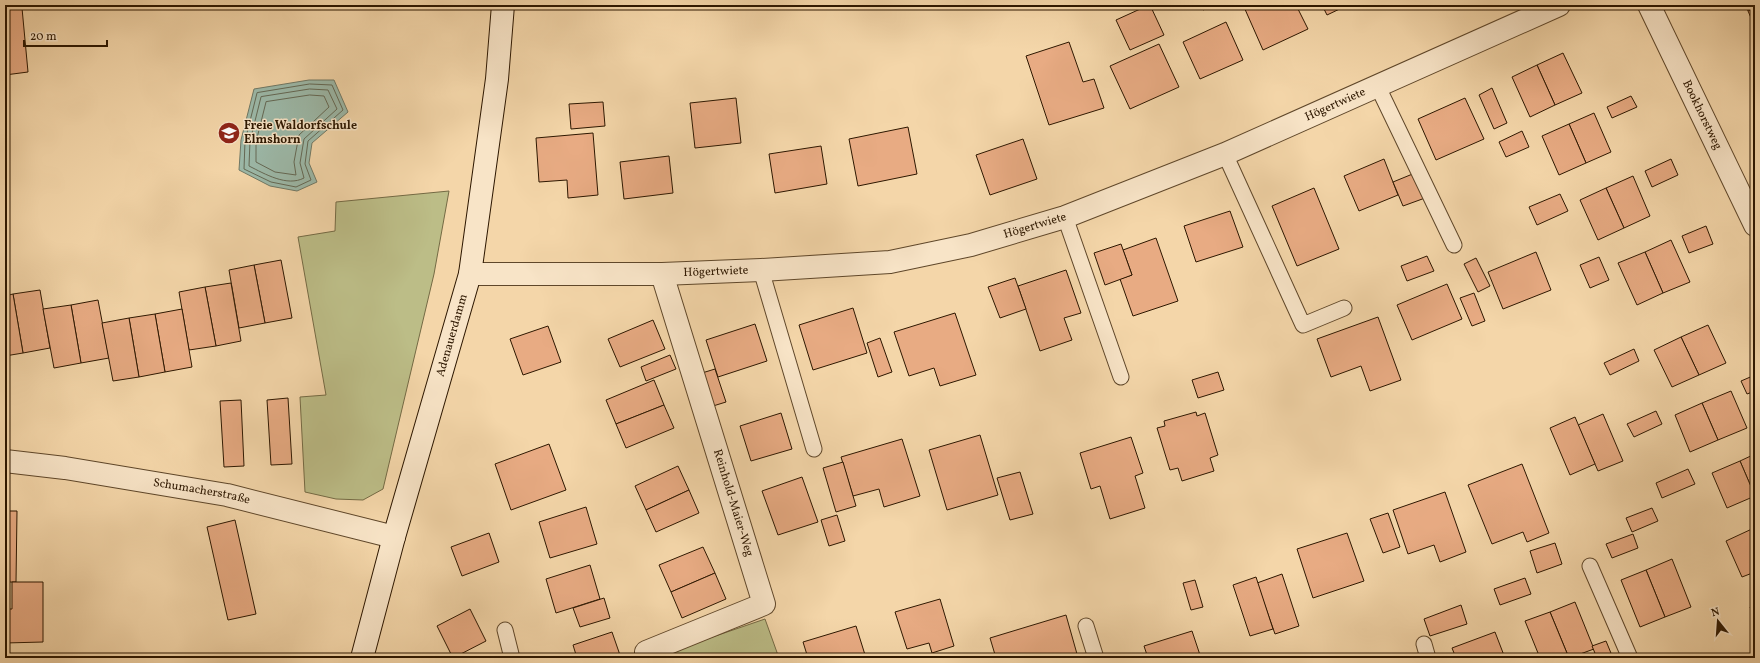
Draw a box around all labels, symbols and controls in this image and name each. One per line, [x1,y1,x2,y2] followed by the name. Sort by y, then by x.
[24,22,107,48] scale bar
[30,29,57,45] text: 20 m
[1678,77,1726,152] street label: Bookhorstweg
[1302,84,1369,125] street label: Högertwiete
[244,118,357,148] place label: Freie Waldorfschule Elmshorn
[216,120,242,146] school or university icon: Freie Waldorfschule Elmshorn
[1002,209,1069,243] street label: Högertwiete
[683,263,749,281] street label: Högertwiete
[433,292,472,379] street label: Adenauerdamm
[709,447,757,559] street label: Reinhold-Maier-Weg
[152,475,252,509] street label: Schumacherstraße
[1698,601,1738,641] north arrow
[1709,605,1722,621] text: N

